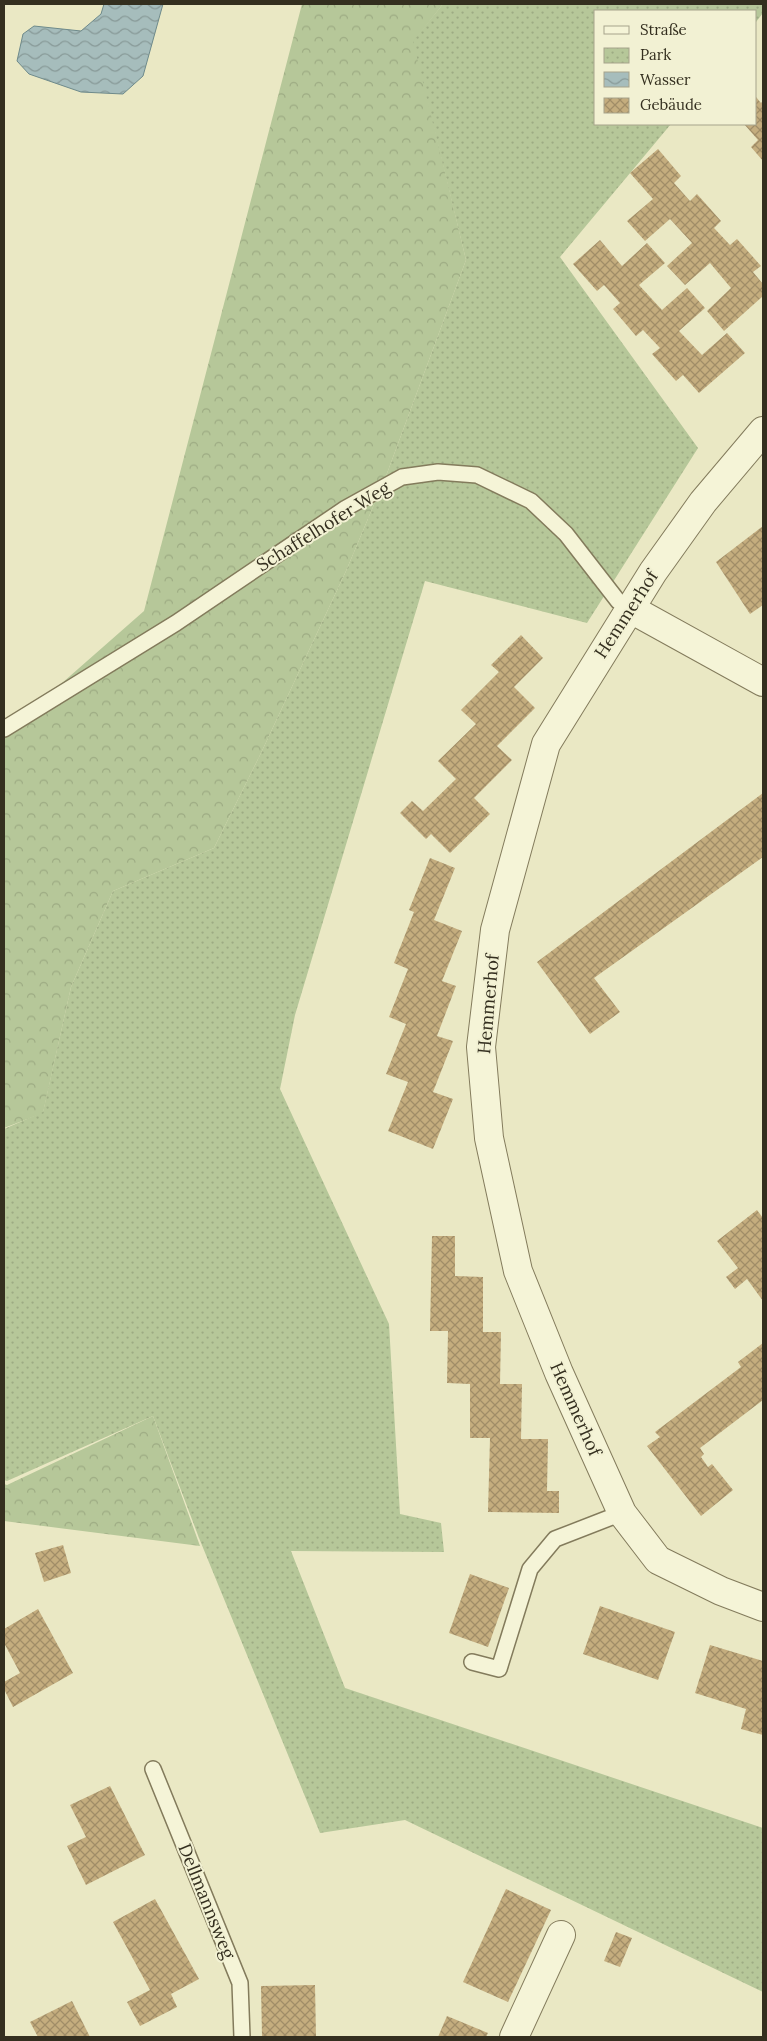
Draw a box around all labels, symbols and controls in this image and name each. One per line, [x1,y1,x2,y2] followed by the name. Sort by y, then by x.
[594,10,757,125] legend
[640,20,687,39] text: Straße
[640,45,671,64] text: Park
[640,70,691,89] text: Wasser
[640,95,702,114] text: Gebäude
[252,475,395,576] street label: Schaffelhofer Weg
[589,564,664,662] street label: Hemmerhof
[472,951,504,1055] street label: Hemmerhof
[545,1358,608,1461] street label: Hemmerhof
[173,1840,241,1963] street label: Dellmannsweg

